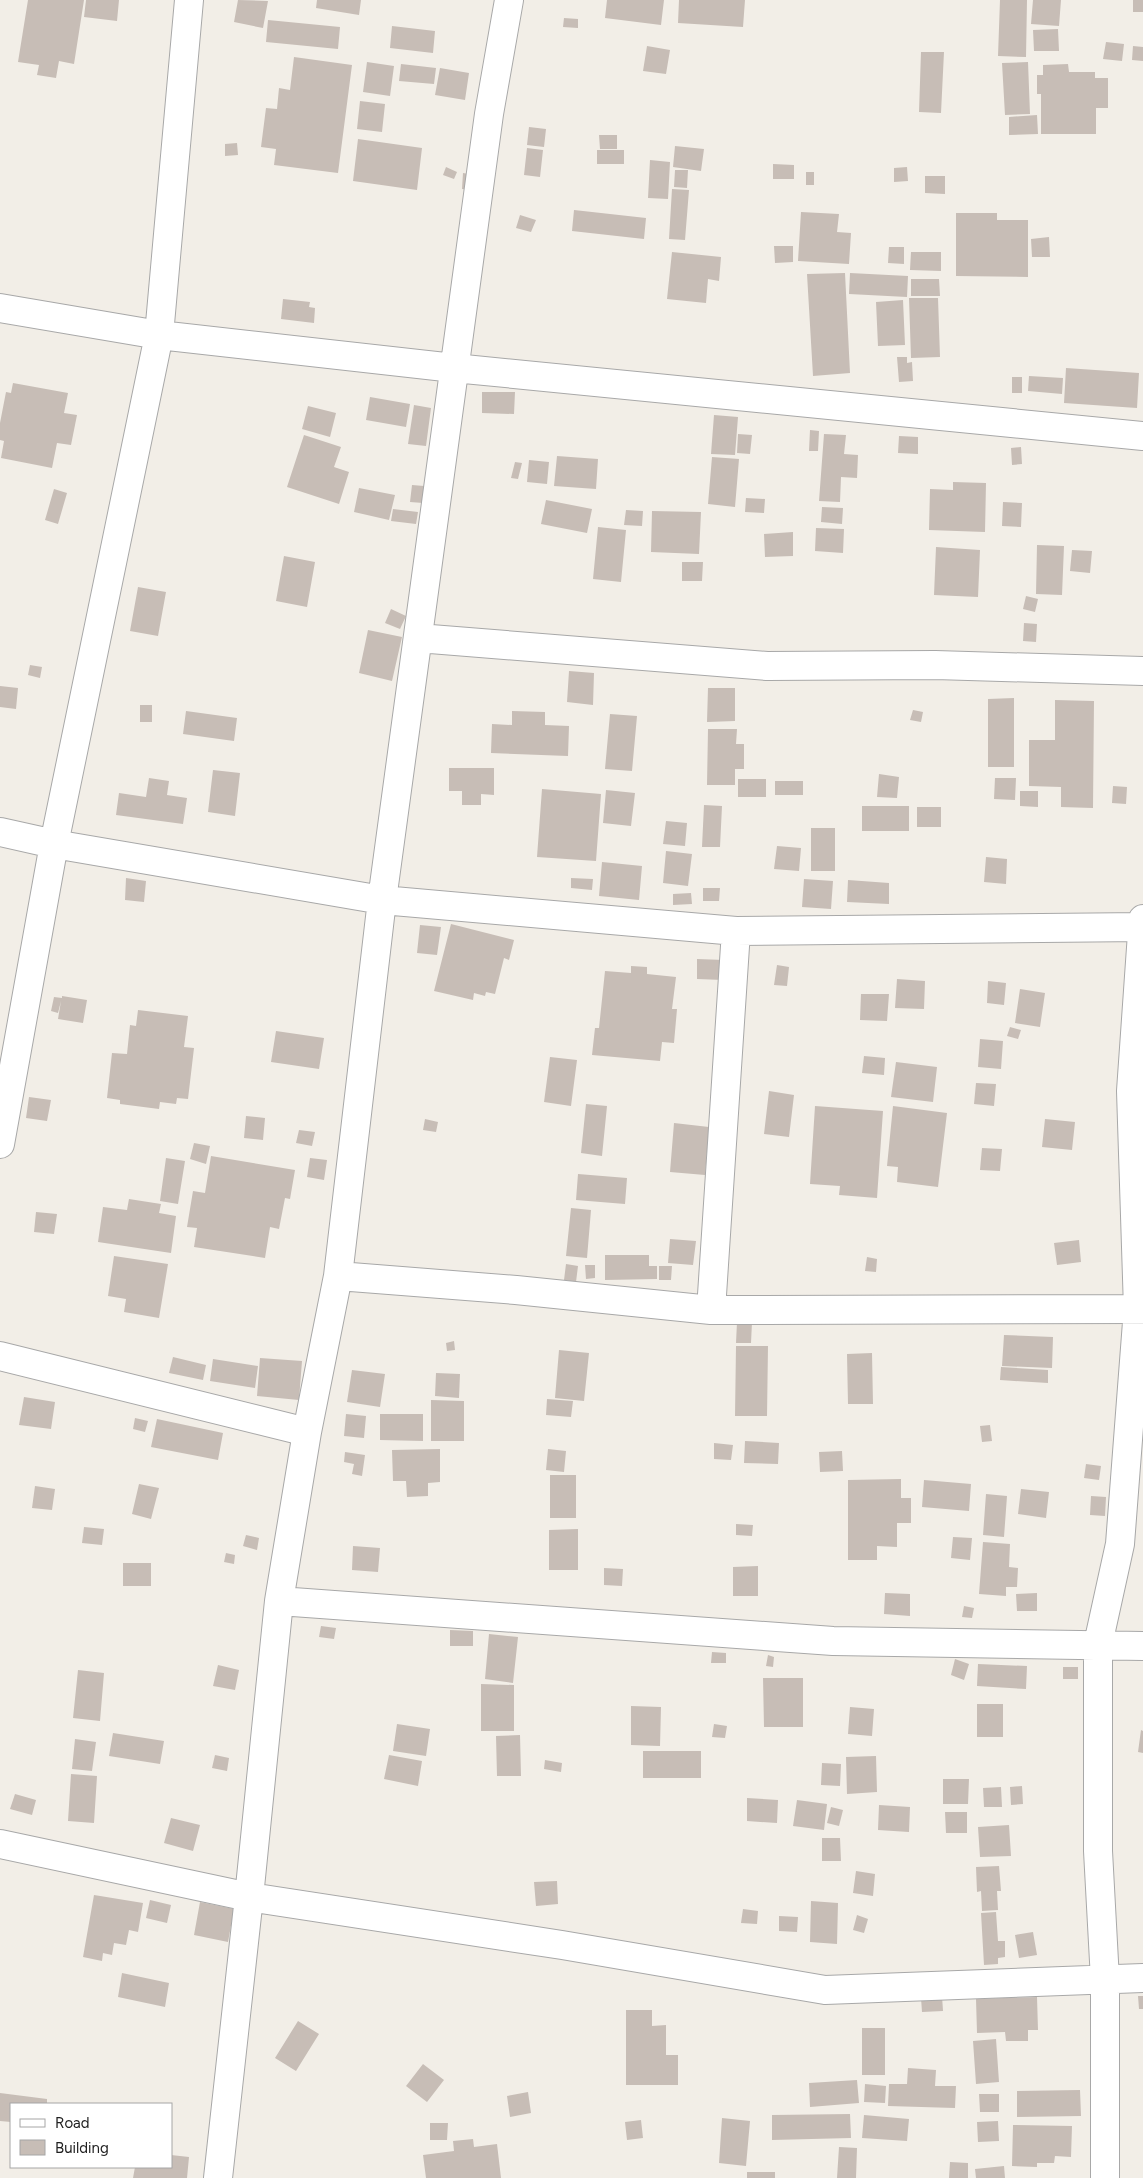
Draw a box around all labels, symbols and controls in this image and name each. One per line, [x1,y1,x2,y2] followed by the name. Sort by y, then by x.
[10,2103,172,2168] legend
[55,2114,90,2132] text: Road
[55,2139,109,2157] text: Building

